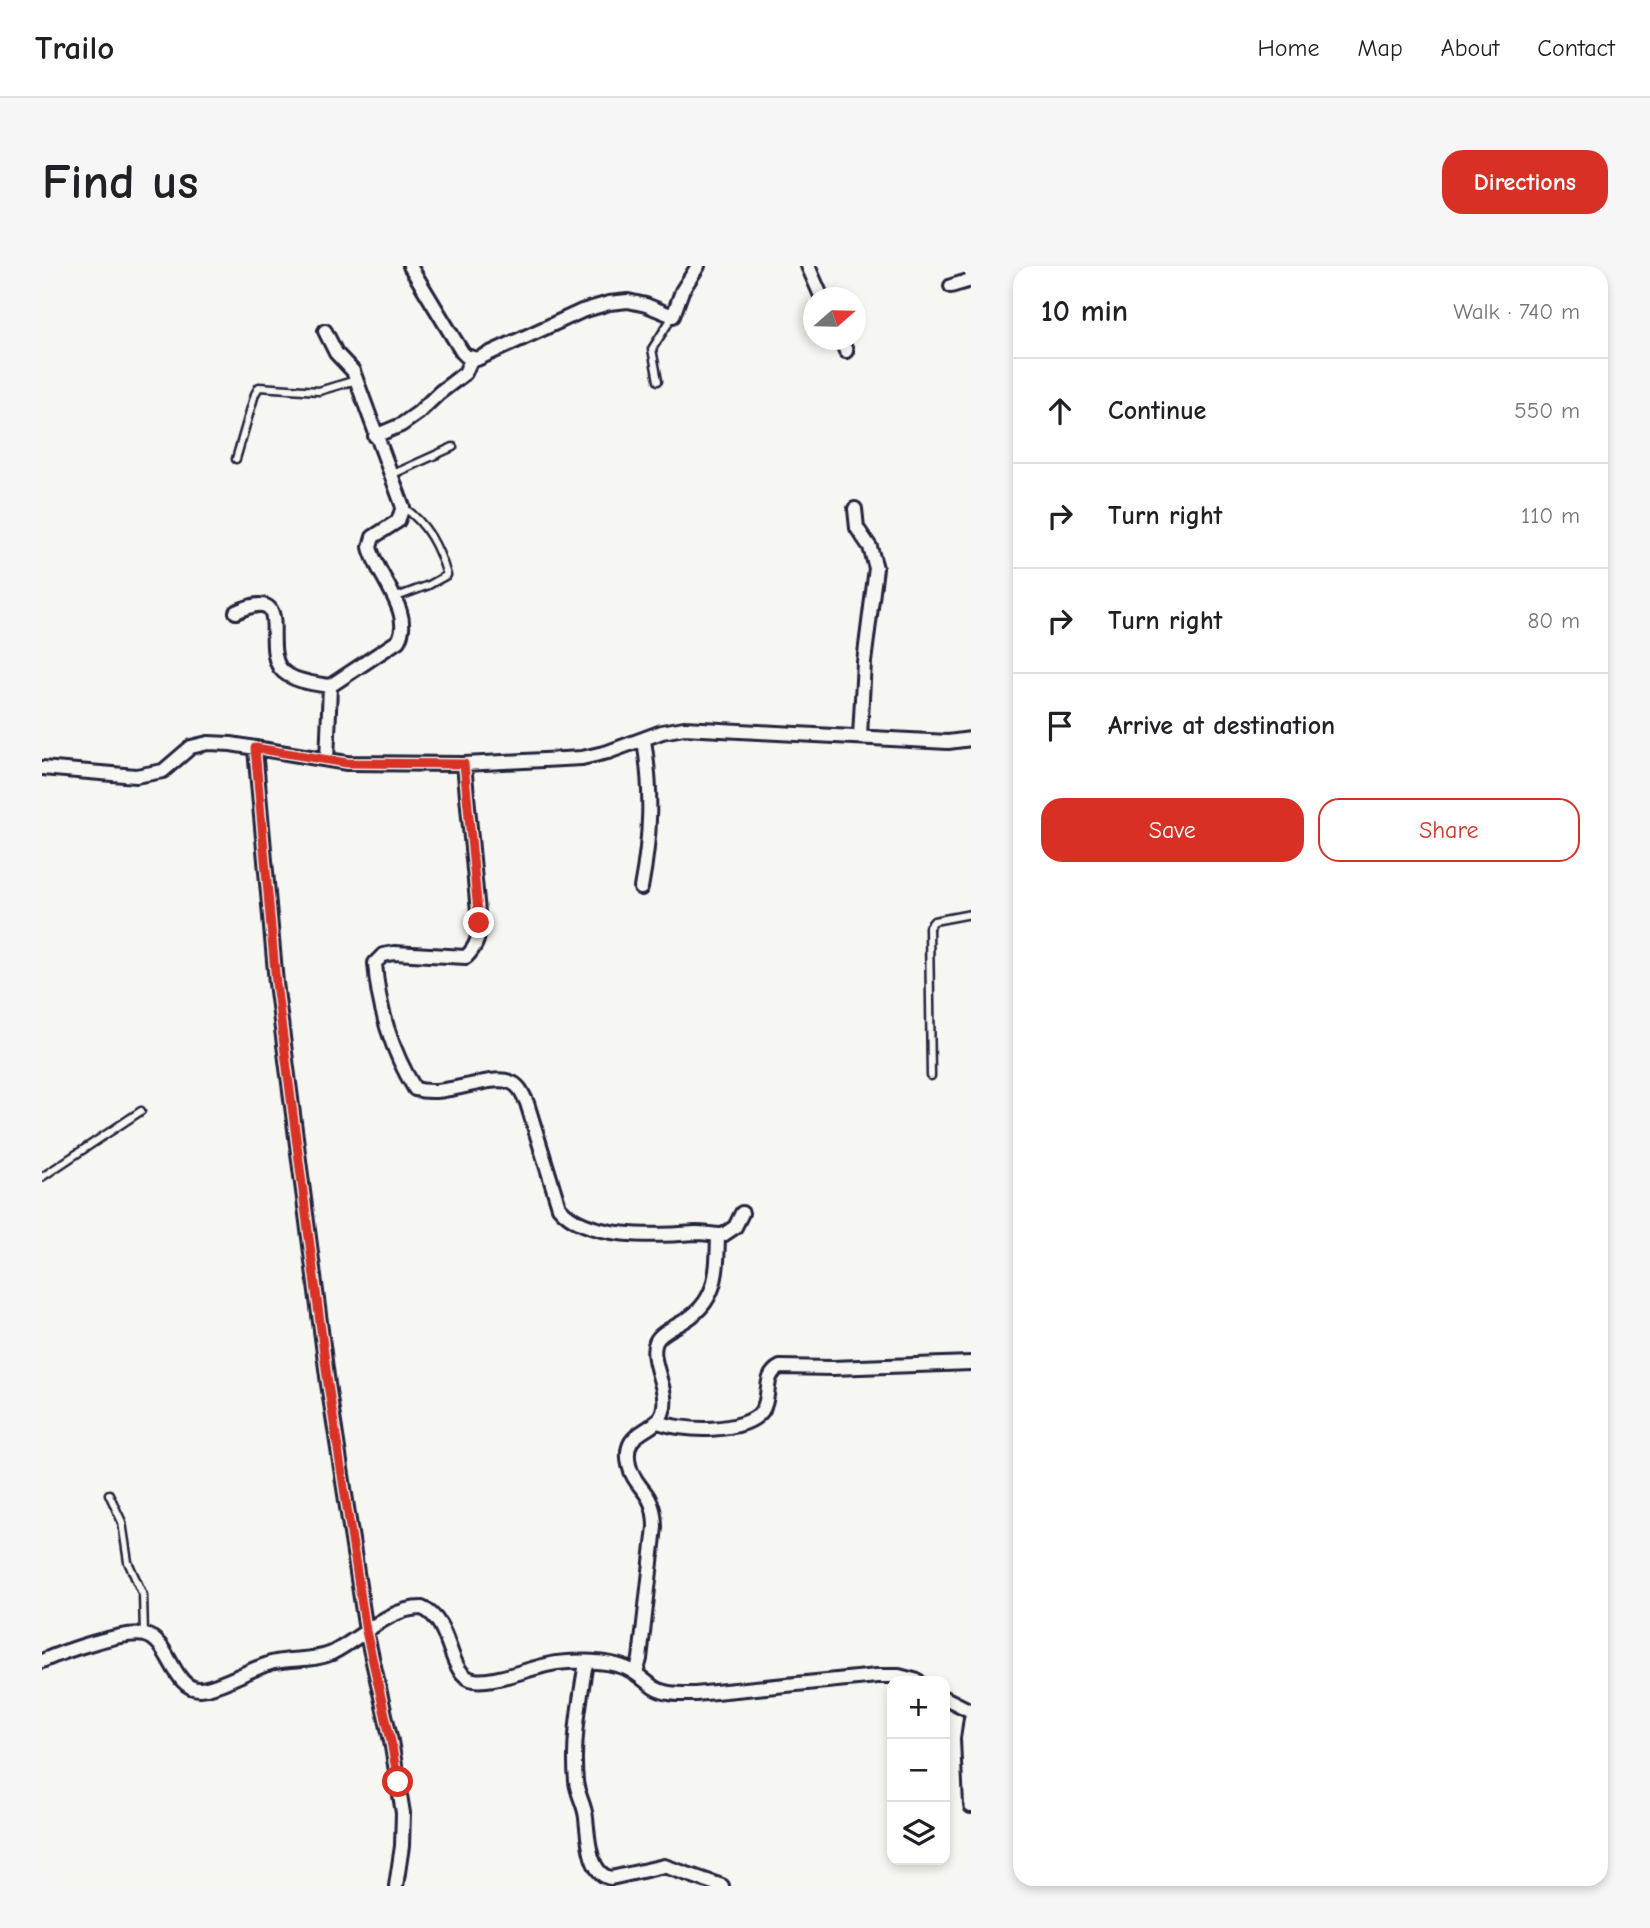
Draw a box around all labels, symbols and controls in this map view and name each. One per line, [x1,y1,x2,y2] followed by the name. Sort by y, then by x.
[35,29,114,67] text: Trailo
[1258,34,1319,62] text: Home
[1357,34,1403,62] text: Map
[1441,34,1499,62] text: About
[1537,34,1615,62] text: Contact
[1442,150,1608,214] button: Directions
[42,154,198,210] text: Find us
[803,287,866,350] north arrow
[1041,294,1128,329] text: 10 min
[1453,298,1580,325] text: Walk · 740 m
[1041,392,1079,430] icon: ahead
[1108,396,1206,426] text: Continue
[1514,397,1580,424] text: 550 m
[1041,497,1079,535] icon: right
[1108,501,1222,531] text: Turn right
[1521,502,1580,529] text: 110 m
[1041,602,1079,640] icon: right
[1108,606,1222,636] text: Turn right
[1527,607,1580,634] text: 80 m
[1041,707,1079,745] icon: arrive
[1108,711,1335,741] text: Arrive at destination
[1041,798,1304,862] button: Save
[1318,798,1580,862] button: Share
[463,907,494,938] route end
[887,1676,950,1865] map controls
[887,1676,950,1739] button: +
[887,1739,950,1802] button: −
[382,1766,413,1797] route start
[887,1802,950,1865] button: layers

